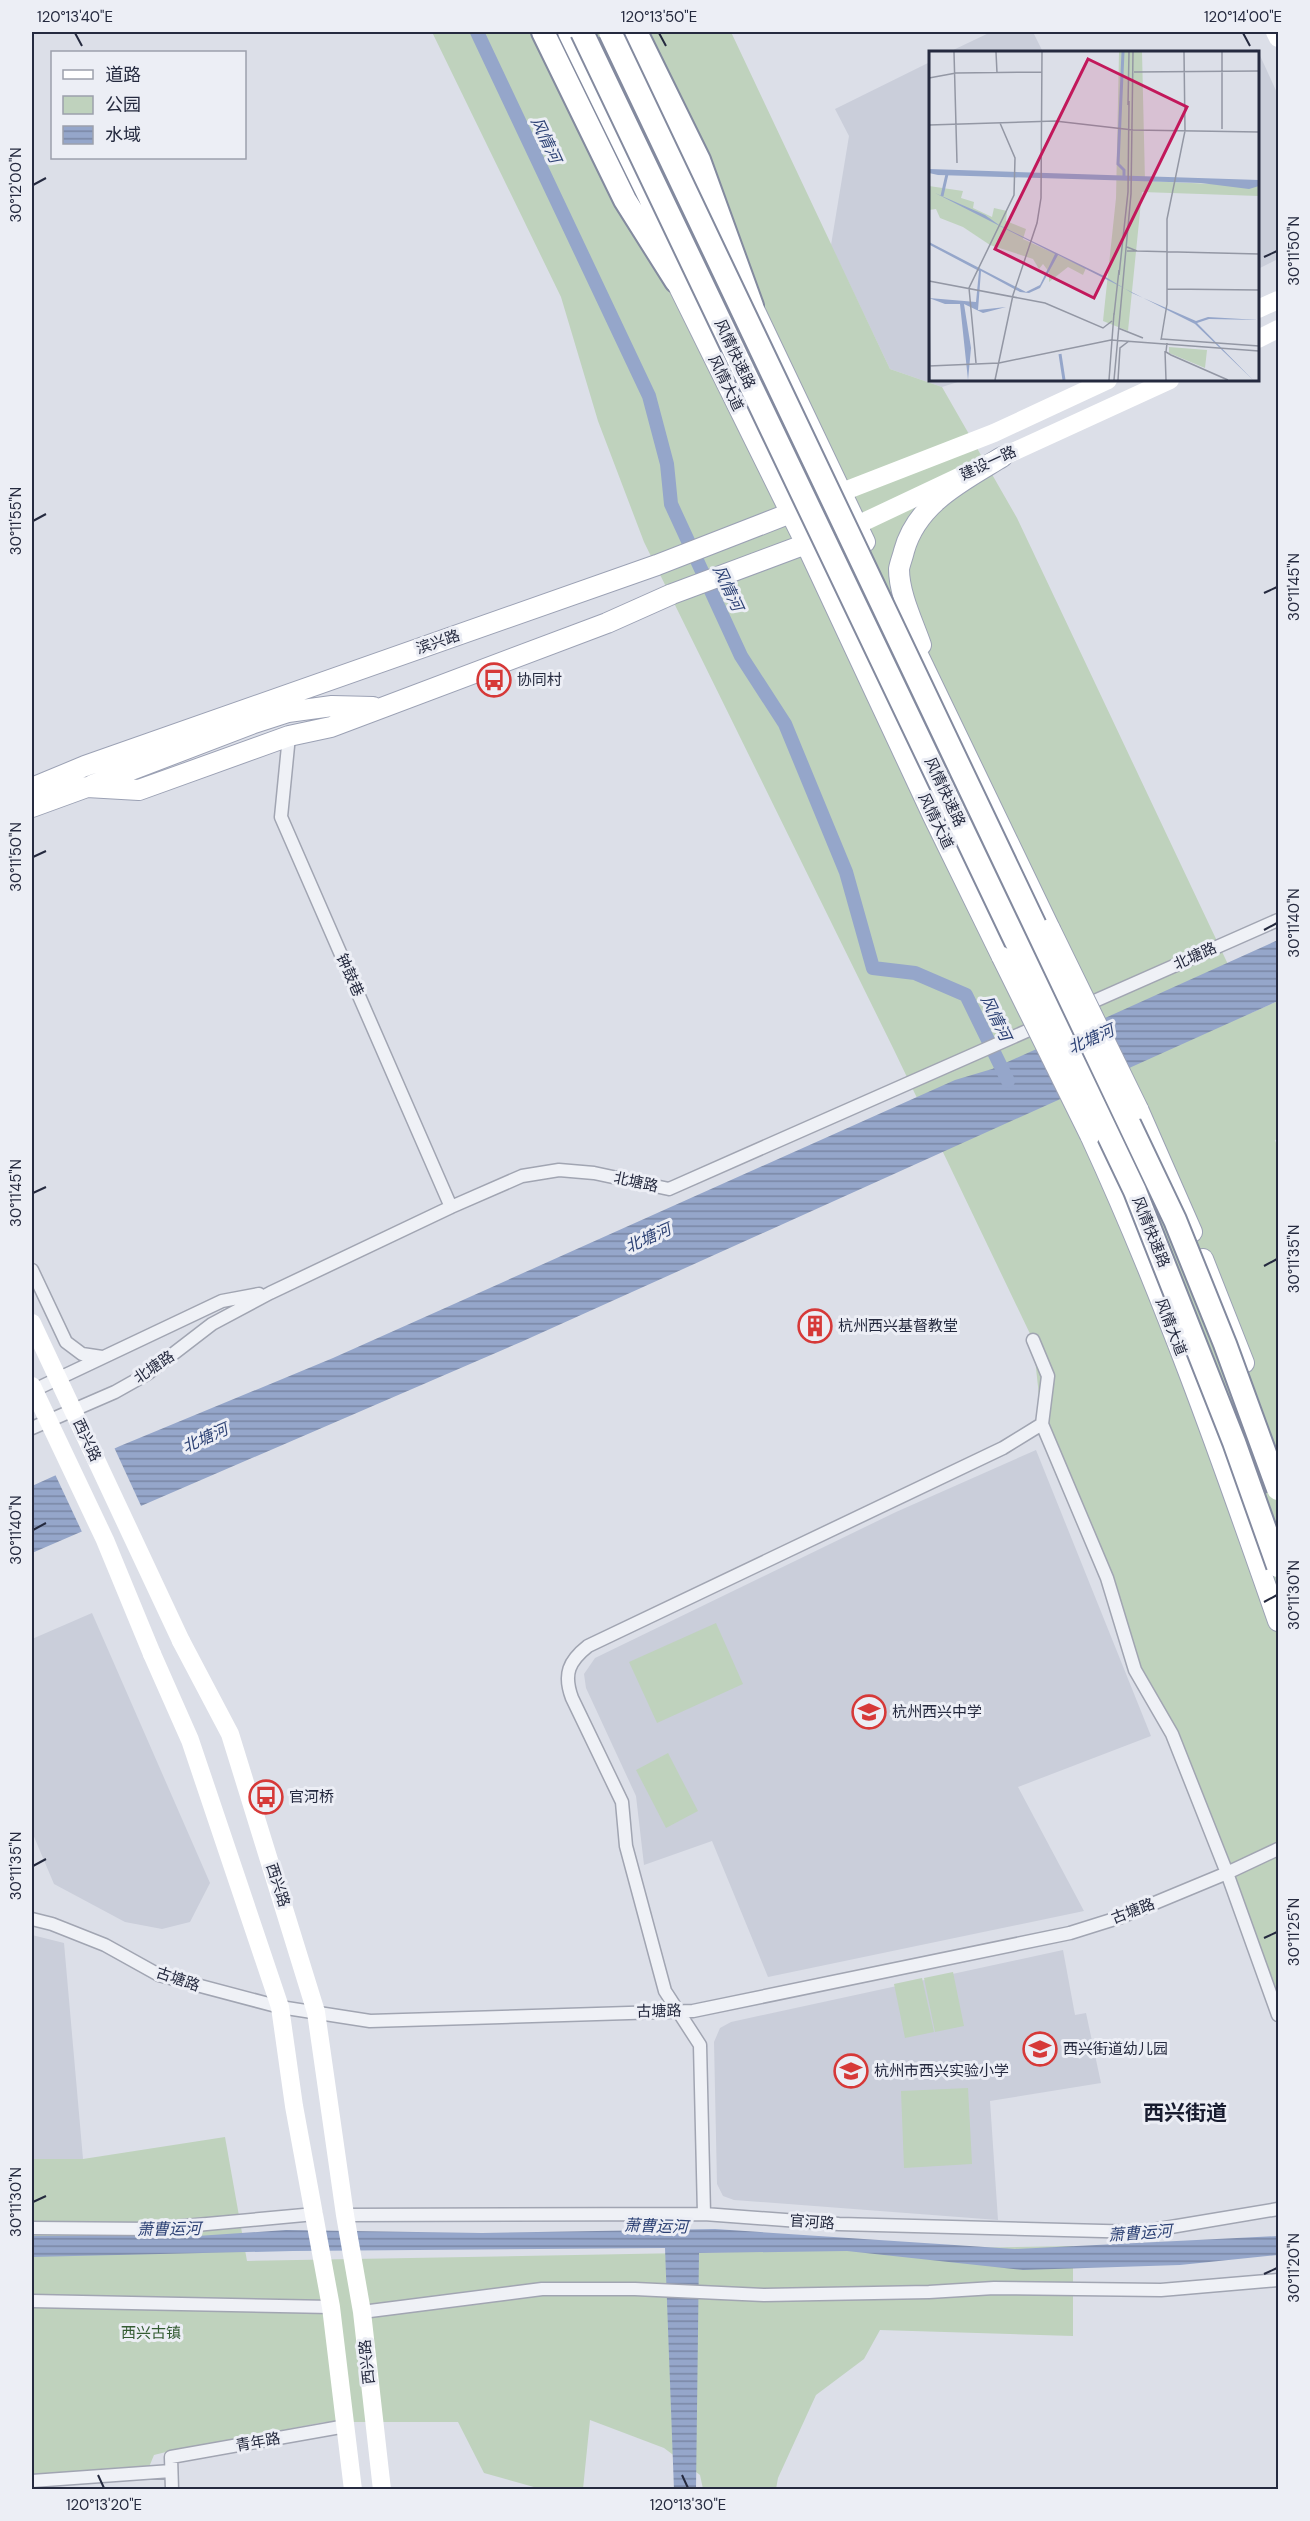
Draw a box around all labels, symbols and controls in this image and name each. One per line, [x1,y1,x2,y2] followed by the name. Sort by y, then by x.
[37,7,113,27] text: 120°13'40"E
[621,7,697,27] text: 120°13'50"E
[1204,7,1282,27] text: 120°14'00"E
[51,51,246,159] legend
[929,51,1259,381] inset map
[105,63,141,87] text: 道路
[105,93,141,117] text: 公园
[526,114,567,169] water label: 风情河
[105,123,141,147] text: 水域
[6,147,26,223] text: 30°12'00"N
[1284,216,1304,286] text: 30°11'50"N
[710,316,760,392] street label: 风情快速路
[704,352,748,414] street label: 风情大道
[957,441,1019,485] street label: 建设一路
[6,487,26,555] text: 30°11'55"N
[1284,553,1304,621] text: 30°11'45"N
[708,562,749,617] water label: 风情河
[413,625,463,659] street label: 滨兴路
[476,662,512,698] bus stop icon: 协同村
[517,670,562,690] place label: 协同村
[920,754,970,830] street label: 风情快速路
[914,790,958,852] street label: 风情大道
[6,822,26,892] text: 30°11'50"N
[1284,888,1304,958] text: 30°11'40"N
[1170,938,1220,974] street label: 北塘路
[332,950,368,1000] street label: 钟鼓巷
[976,992,1017,1047] water label: 风情河
[1065,1018,1120,1058] water label: 北塘河
[6,1159,26,1227] text: 30°11'45"N
[612,1168,660,1196] street label: 北塘路
[1128,1193,1174,1271] street label: 风情快速路
[622,1217,677,1257] water label: 北塘河
[1284,1225,1304,1293] text: 30°11'35"N
[1151,1295,1191,1359] street label: 风情大道
[797,1308,833,1344] building icon: 杭州西兴基督教堂
[838,1316,958,1336] place label: 杭州西兴基督教堂
[130,1346,178,1388] street label: 北塘路
[68,1415,106,1465] street label: 西兴路
[179,1417,234,1457] water label: 北塘河
[6,1495,26,1565] text: 30°11'40"N
[1284,1560,1304,1630] text: 30°11'30"N
[851,1694,887,1730] school or university icon: 杭州西兴中学
[892,1702,982,1722] place label: 杭州西兴中学
[248,1779,284,1815] bus stop icon: 官河桥
[289,1787,334,1807] place label: 官河桥
[6,1832,26,1900] text: 30°11'35"N
[262,1861,294,1909] street label: 西兴路
[1108,1894,1158,1928] street label: 古塘路
[1284,1898,1304,1966] text: 30°11'25"N
[153,1962,203,1996] street label: 古塘路
[636,2001,682,2021] street label: 古塘路
[1022,2031,1058,2067] school or university icon: 西兴街道幼儿园
[1063,2039,1168,2059] place label: 西兴街道幼儿园
[833,2053,869,2089] school or university icon: 杭州市西兴实验小学
[874,2061,1009,2081] place label: 杭州市西兴实验小学
[1143,2099,1227,2127] district label: 西兴街道
[6,2167,26,2237] text: 30°11'30"N
[789,2210,835,2234] street label: 官河路
[624,2214,691,2238] water label: 萧曹运河
[137,2218,204,2240] water label: 萧曹运河
[1107,2220,1176,2246] water label: 萧曹运河
[1284,2233,1304,2303] text: 30°11'20"N
[121,2323,181,2343] park label: 西兴古镇
[355,2339,379,2385] street label: 西兴路
[234,2428,282,2456] street label: 青年路
[66,2495,142,2515] text: 120°13'20"E
[650,2495,726,2515] text: 120°13'30"E

